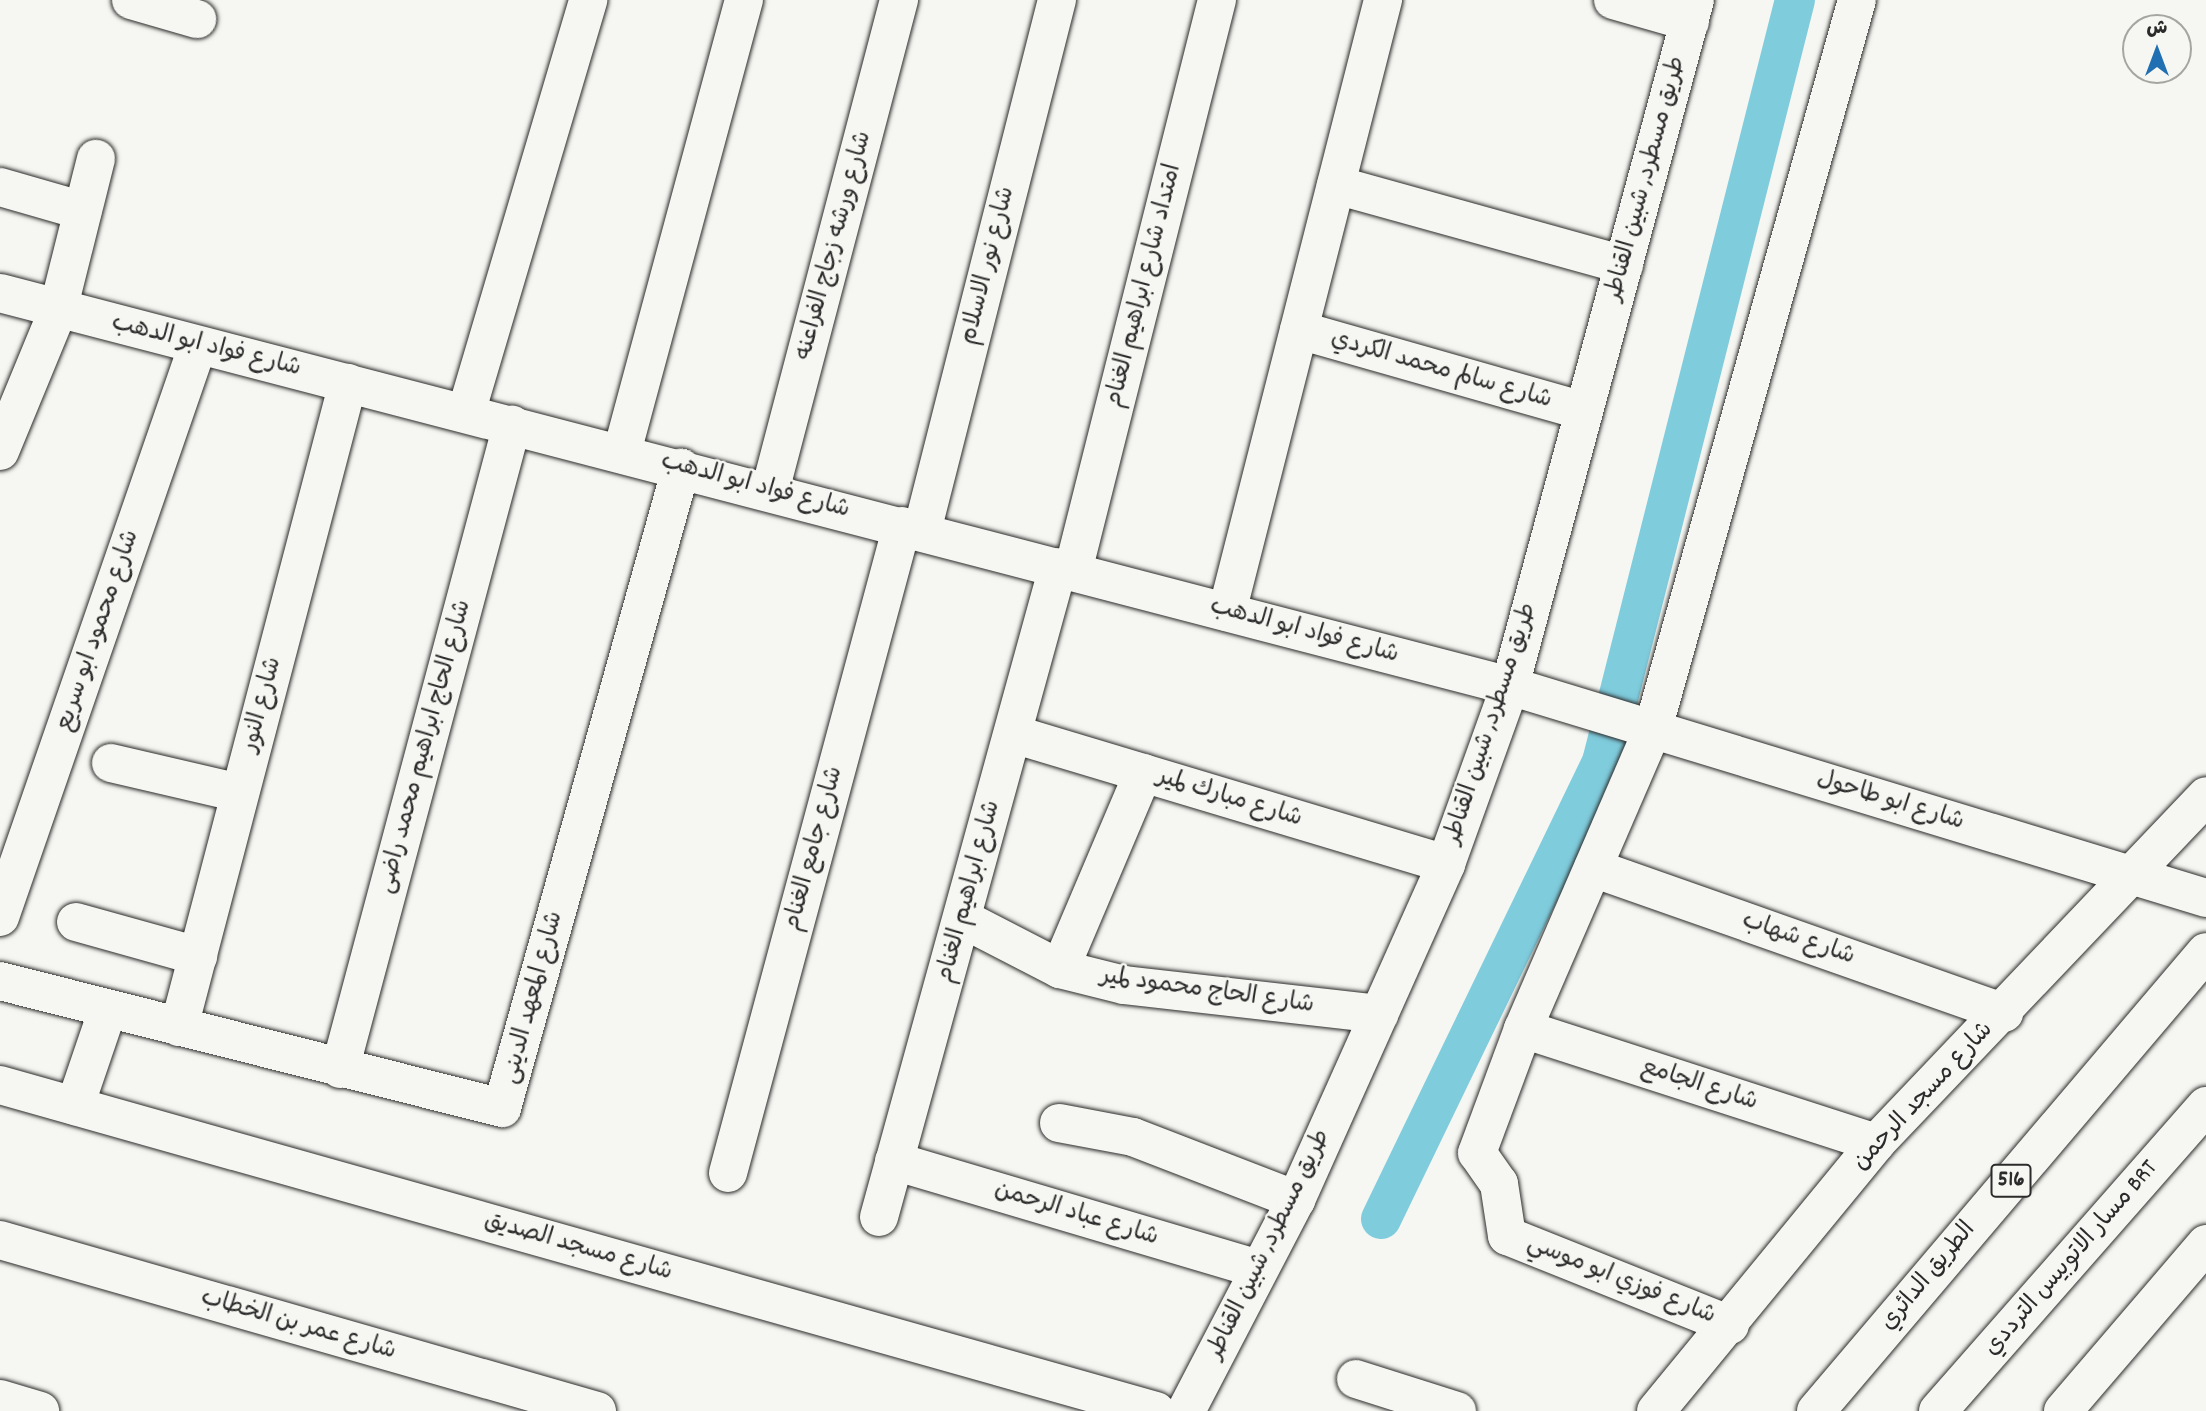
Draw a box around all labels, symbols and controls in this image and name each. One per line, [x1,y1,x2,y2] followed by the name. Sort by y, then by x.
[2122,14,2192,84] north arrow
[2147,16,2167,43] text: ش
[1601,54,1693,304] street label: طريق مسطرد, شبين القناطر
[791,129,879,363] street label: شارع ورشه زجاج الفراعنه
[1101,161,1189,411] street label: امتداد شارع ابراهيم الغنام
[955,184,1023,348] street label: شارع نور الاسلام
[108,310,304,384] street label: شارع فواد ابو الدهب
[1327,326,1555,416] street label: شارع سالم محمد الكردي
[658,448,852,526] street label: شارع فواد ابو الدهب
[51,527,147,735] street label: شارع محمود ابو سريع
[1207,593,1401,671] street label: شارع فواد ابو الدهب
[373,597,479,897] street label: شارع الحاج ابراهيم محمد راضى
[1439,600,1545,848] street label: طريق مسطرد, شبين القناطر
[237,654,289,756] street label: شارع النور
[1153,763,1305,835] street label: شارع مبارك لمير
[779,764,851,934] street label: شارع جامع الغنام
[1813,766,1967,838] street label: شارع ابو طاحول
[932,798,1008,986] street label: شارع ابراهيم الغنام
[1738,907,1858,973] street label: شارع شهاب
[497,909,571,1087] street label: شارع المعهد الدينى
[1098,963,1316,1021] street label: شارع الحاج محمود لمير
[1848,1017,2000,1177] street label: شارع مسجد الرحمن
[1637,1054,1761,1118] street label: شارع الجامع
[1202,1126,1338,1364] street label: طريق مسطرد, شبين القناطر
[1979,1155,2165,1363] street label: مسار الاتوبيس الترددي BRT
[1990,1162,2032,1200] road number: 516
[991,1176,1161,1254] street label: شارع عباد الرحمن
[481,1207,675,1289] street label: شارع مسجد الصديق
[1875,1217,1983,1337] street label: الطريق الدائري
[1523,1230,1719,1332] street label: شارع فوزي ابو موسي
[197,1284,399,1368] street label: شارع عمر بن الخطاب

